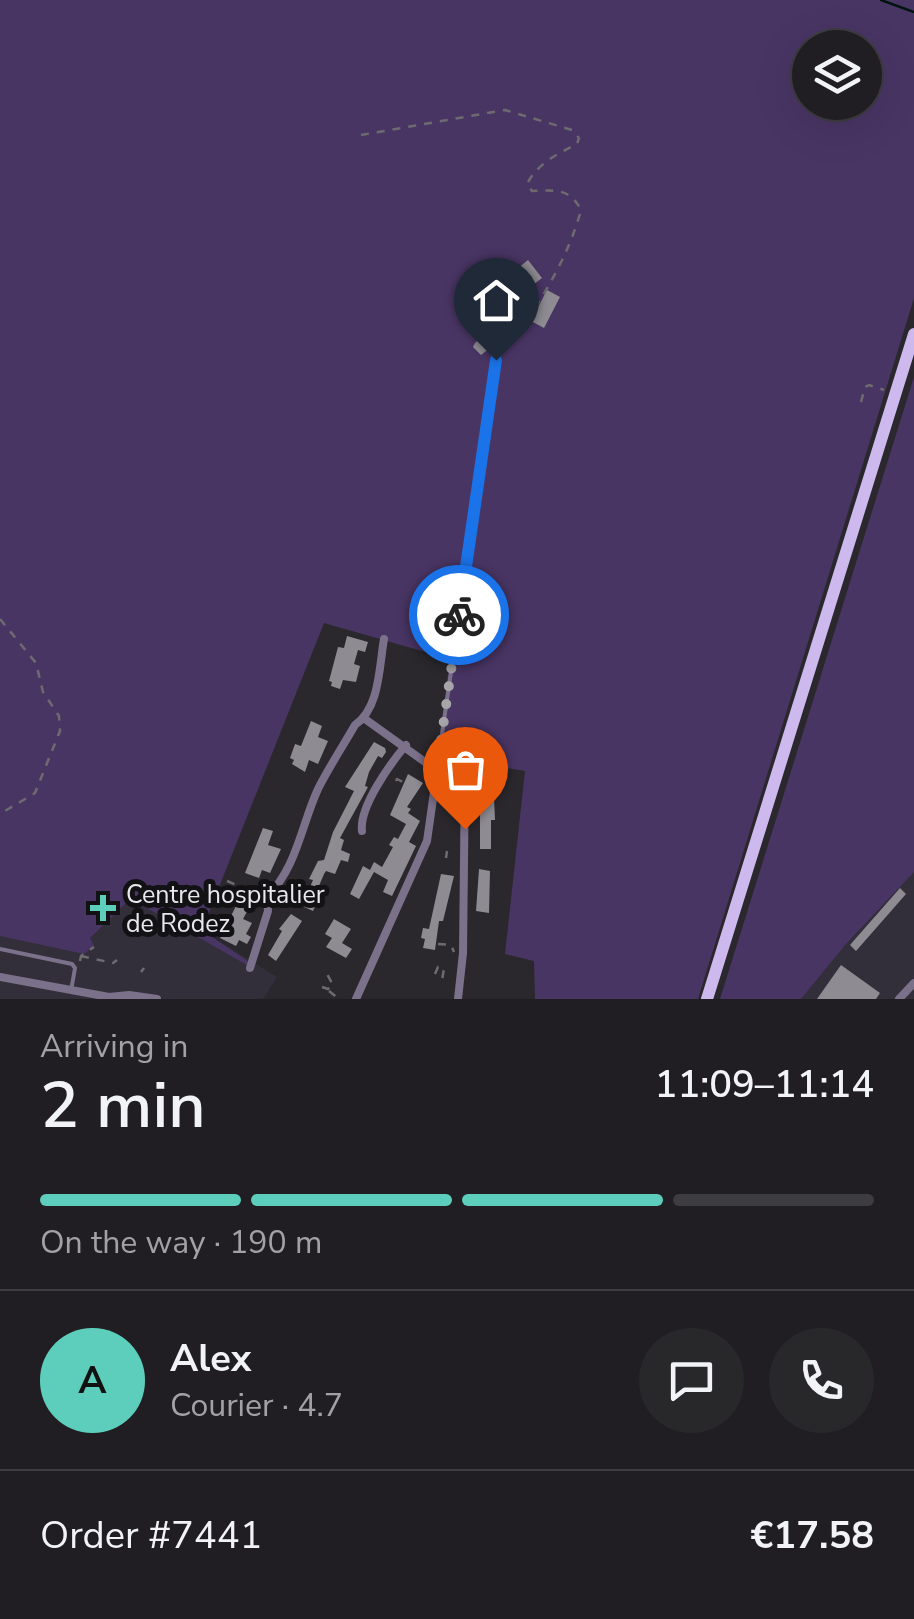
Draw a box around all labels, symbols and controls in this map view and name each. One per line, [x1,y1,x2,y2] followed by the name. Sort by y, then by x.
[792,30,882,120] map controls
[792,30,882,120] button: layers
[454,258,539,361] pin
[469,273,524,328] icon: home
[409,565,509,665] courier
[432,588,487,643] icon: bike
[423,727,508,830] pin
[438,742,493,797] icon: bag
[126,878,325,941] place label: Centre hospitalier de Rodez
[90,895,116,921] marker: Centre hospitalier de Rodez
[40,1025,188,1068] text: Arriving in
[655,1059,874,1110] text: 11:09–11:14
[40,1061,206,1150] text: 2 min
[40,1221,322,1264] text: On the way · 190 m
[639,1328,744,1433] button: chat
[769,1328,874,1433] button: phone
[170,1333,251,1384] text: Alex
[78,1355,107,1406] text: A
[170,1384,343,1427] text: Courier · 4.7
[40,1510,262,1561] text: Order #7441
[751,1510,874,1561] text: €17.58

